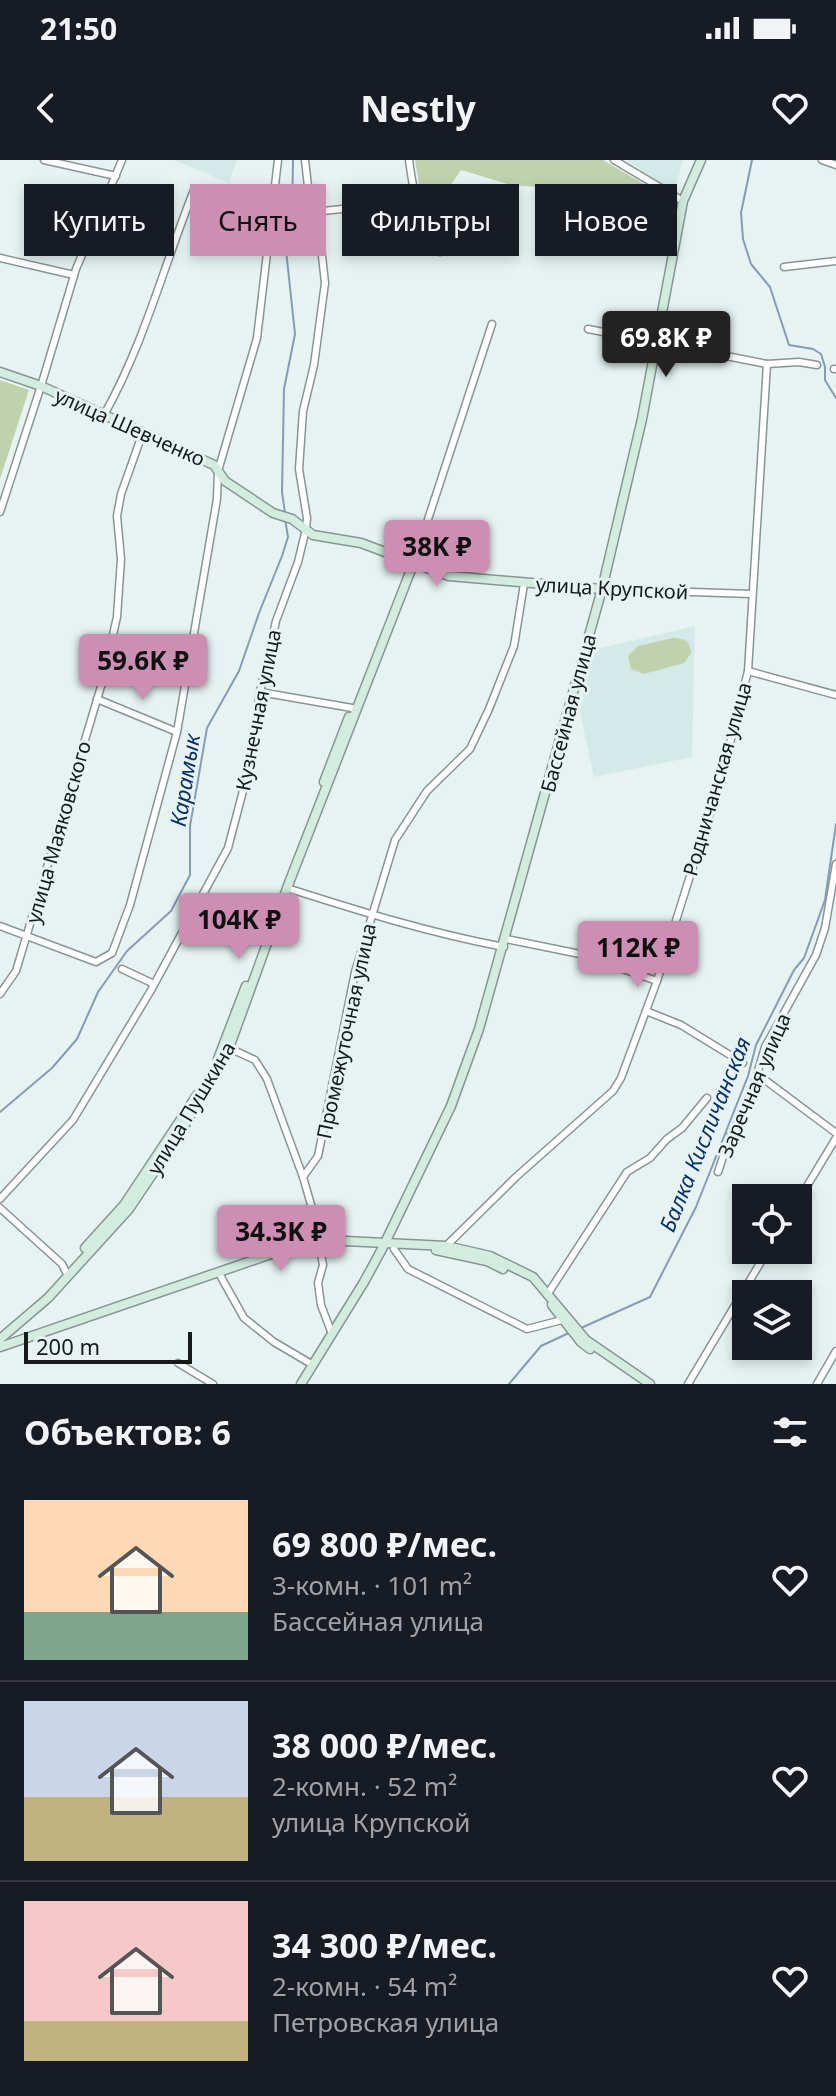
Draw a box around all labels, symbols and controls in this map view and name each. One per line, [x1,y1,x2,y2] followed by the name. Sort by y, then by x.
[40,8,117,49] text: 21:50
[360,84,476,133] text: Nestly
[24,86,68,130] icon: back
[768,86,812,130] icon: heart
[24,184,174,256] chip: Купить
[190,184,326,256] chip: Снять
[342,184,519,256] chip: Фильтры
[535,184,677,256] chip: Новое
[592,311,740,379] pin: 69.8K ₽
[620,319,712,355] text: 69.8K ₽
[50,382,210,472] street label: улица Шевченко
[381,520,493,588] pin: 38K ₽
[402,528,472,564] text: 38K ₽
[535,571,689,605] street label: улица Крупской
[229,627,287,793] street label: Кузнечная улица
[534,631,602,795] street label: Бассейная улица
[69,634,217,702] pin: 59.6K ₽
[97,642,189,678] text: 59.6K ₽
[676,679,758,879] street label: Родничанская улица
[162,731,206,828] water label: Карамык
[19,738,97,926] street label: улица Маяковского
[174,893,304,961] pin: 104K ₽
[197,901,281,937] text: 104K ₽
[310,921,382,1141] street label: Промежуточная улица
[573,921,703,989] pin: 112K ₽
[596,929,680,965] text: 112K ₽
[711,1009,797,1161] street label: Заречная улица
[651,1032,757,1236] water label: Балка Кисличанская
[141,1036,241,1180] street label: улица Пушкина
[732,1184,812,1360] map controls
[732,1184,812,1264] button: locate
[207,1205,355,1273] pin: 34.3K ₽
[235,1213,327,1249] text: 34.3K ₽
[732,1280,812,1360] button: layers
[24,1328,192,1364] scale bar
[36,1331,100,1361] text: 200 m
[24,1409,231,1455] text: Объектов: 6
[768,1410,812,1454] icon: filters
[272,1521,497,1567] text: 69 800 ₽/мес.
[88,1532,184,1628] icon: home
[768,1558,812,1602] icon: heart
[272,1567,472,1603] text: 3-комн. · 101 m²
[272,1603,484,1639] text: Бассейная улица
[272,1722,497,1768] text: 38 000 ₽/мес.
[88,1733,184,1829] icon: home
[768,1759,812,1803] icon: heart
[272,1768,457,1804] text: 2-комн. · 52 m²
[272,1804,470,1840] text: улица Крупской
[272,1922,497,1968] text: 34 300 ₽/мес.
[88,1933,184,2029] icon: home
[768,1959,812,2003] icon: heart
[272,1968,457,2004] text: 2-комн. · 54 m²
[272,2004,499,2040] text: Петровская улица

